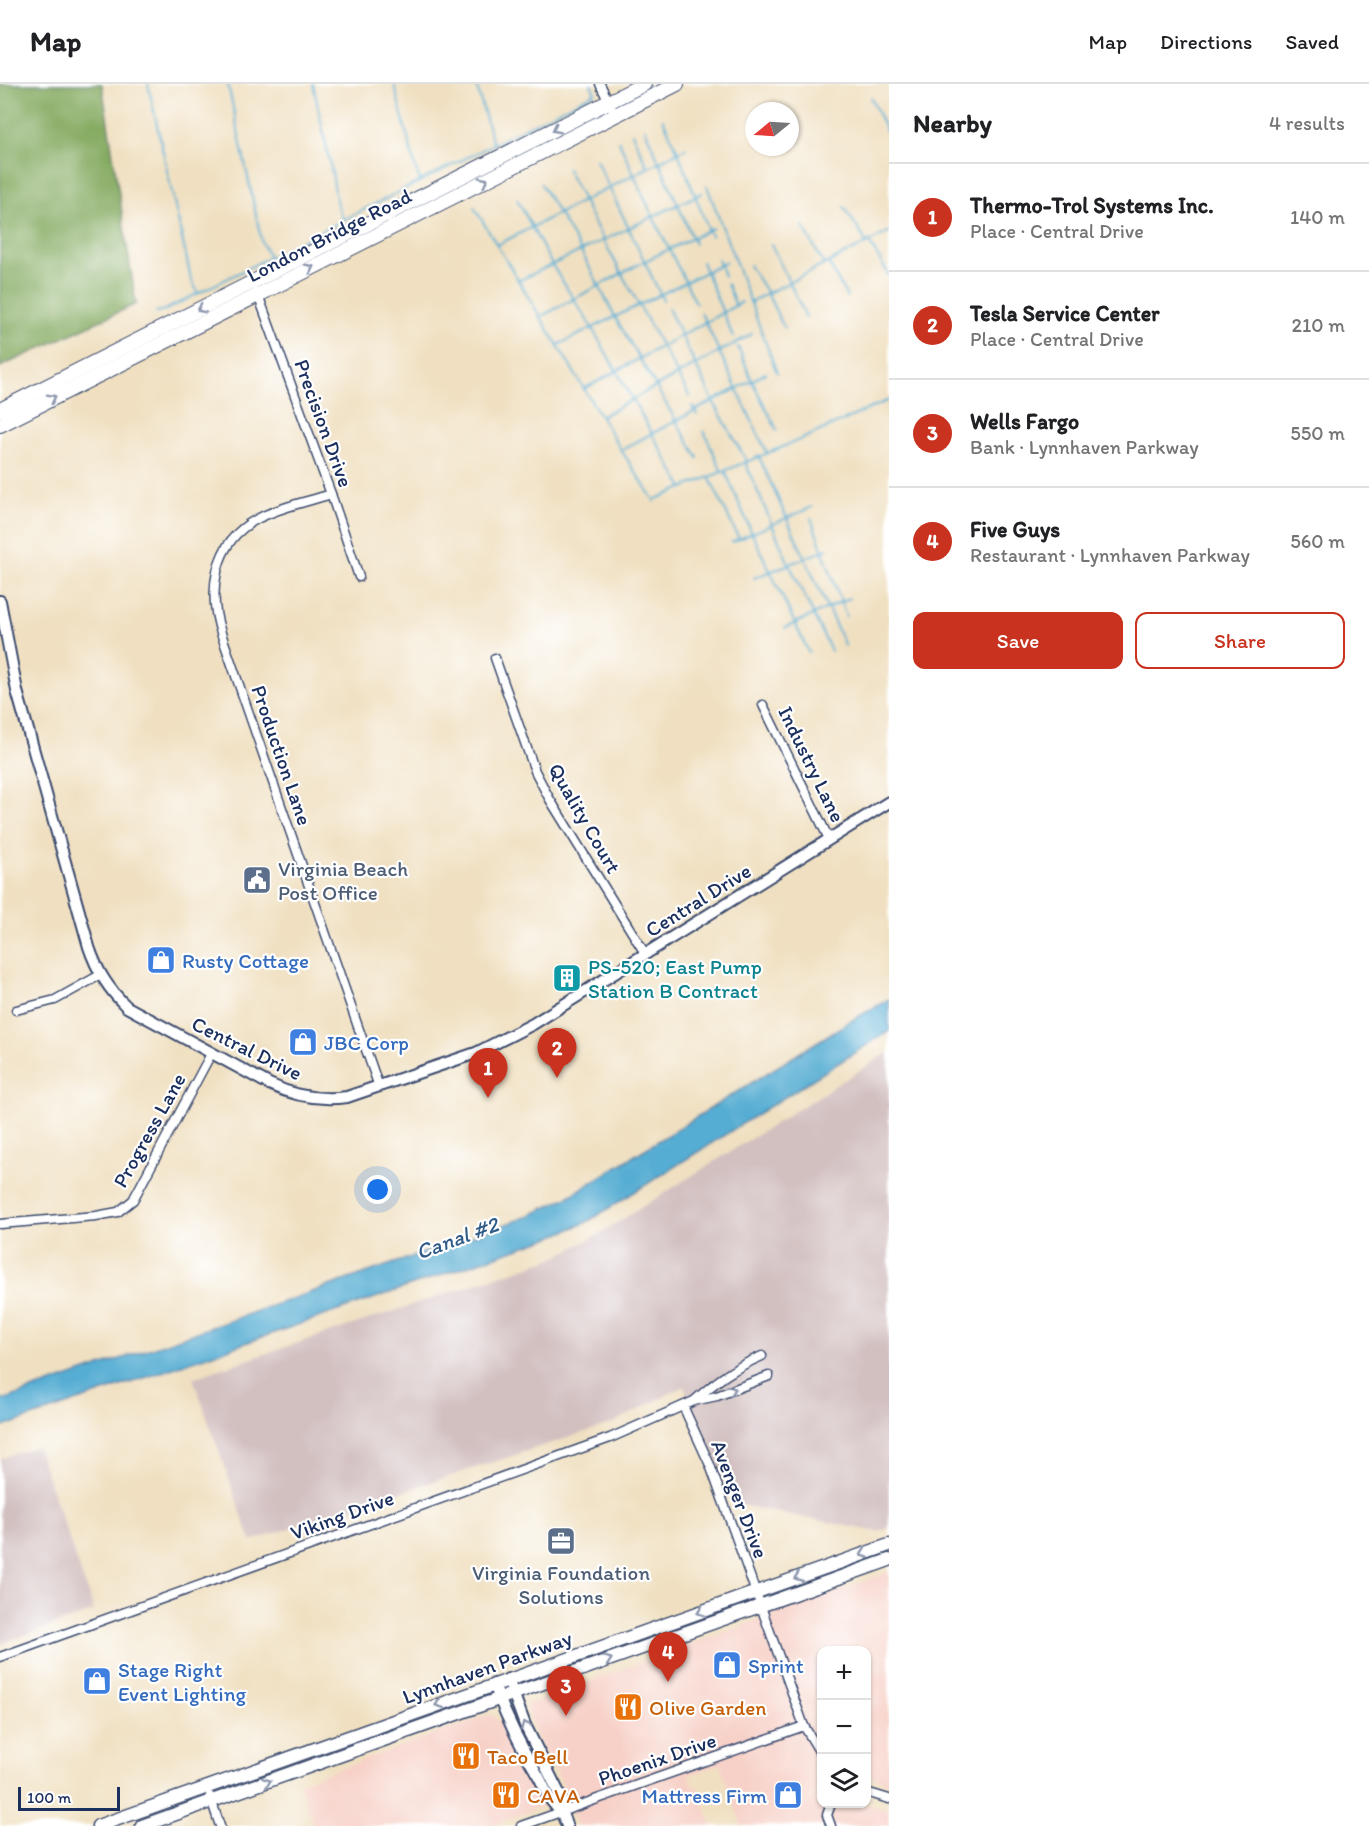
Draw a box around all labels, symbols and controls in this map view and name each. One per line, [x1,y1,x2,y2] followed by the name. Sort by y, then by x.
[30,24,81,58] text: Map
[1089,29,1127,54] text: Map
[1160,29,1252,54] text: Directions
[1285,29,1339,54] text: Saved
[745,102,799,156] north arrow
[913,107,992,139] text: Nearby
[1269,111,1345,135] text: 4 results
[552,121,563,133] one-way arrow
[477,176,488,188] one-way arrow
[242,182,416,287] street label: London Bridge Road
[970,192,1214,219] text: Thermo-Trol Systems Inc.
[928,205,937,229] text: 1
[1290,205,1345,229] text: 140 m
[970,219,1144,243] text: Place · Central Drive
[303,264,314,276] one-way arrow
[970,300,1160,327] text: Tesla Service Center
[196,301,207,313] one-way arrow
[927,313,938,337] text: 2
[1292,313,1345,337] text: 210 m
[970,327,1144,351] text: Place · Central Drive
[289,356,359,490] street label: Precision Drive
[46,394,57,405] one-way arrow
[970,408,1079,435] text: Wells Fargo
[927,421,938,445] text: 3
[1290,421,1345,445] text: 550 m
[970,435,1199,459] text: Bank · Lynnhaven Parkway
[970,516,1060,543] text: Five Guys
[926,529,939,553] text: 4
[1290,529,1345,553] text: 560 m
[970,543,1250,567] text: Restaurant · Lynnhaven Parkway
[913,612,1123,669] button: Save
[1135,612,1345,669] button: Share
[246,682,318,828] street label: Production Lane
[773,702,851,826] street label: Industry Lane
[543,759,627,878] street label: Quality Court
[278,856,408,905] place label: Virginia Beach Post Office
[641,858,755,942] street label: Central Drive
[241,864,273,896] public building icon: Virginia Beach Post Office
[145,944,177,976] shop icon: Rusty Cottage
[182,948,309,973] place label: Rusty Cottage
[588,954,762,1003] place label: PS-520; East Pump Station B Contract
[551,962,583,994] building icon: PS-520; East Pump Station B Contract
[188,1011,306,1085] street label: Central Drive
[287,1026,319,1058] shop icon: JBC Corp
[538,1028,576,1078] pin: 2
[324,1030,409,1055] place label: JBC Corp
[468,1048,508,1098] pin: 1
[107,1068,191,1192] street label: Progress Lane
[363,1175,392,1204] your location
[412,1210,503,1265] water label: Canal #2
[726,1385,737,1397] one-way arrow
[706,1436,774,1562] street label: Avenger Drive
[287,1485,397,1545] street label: Viking Drive
[545,1525,577,1557] office icon: Virginia Foundation Solutions
[860,1546,870,1559] one-way arrow
[472,1560,650,1609] place label: Virginia Foundation Solutions
[793,1570,804,1583] one-way arrow
[696,1604,707,1617] one-way arrow
[399,1625,575,1709] street label: Lynnhaven Parkway
[648,1632,688,1682] pin: 4
[817,1646,871,1808] map controls
[817,1646,871,1700] button: +
[711,1649,743,1681] shop icon: Sprint
[748,1653,804,1678] place label: Sprint
[602,1654,613,1667] one-way arrow
[118,1657,246,1706] place label: Stage Right Event Lighting
[81,1665,113,1697] shop icon: Stage Right Event Lighting
[546,1666,586,1716] pin: 3
[612,1691,644,1723] restaurant icon: Olive Garden
[649,1695,766,1720] place label: Olive Garden
[434,1697,444,1710] one-way arrow
[817,1700,871,1754] button: −
[520,1721,532,1732] one-way arrow
[595,1727,719,1791] street label: Phoenix Drive
[450,1740,482,1772] restaurant icon: Taco Bell
[487,1744,568,1769] place label: Taco Bell
[817,1754,871,1808] button: layers
[261,1776,272,1789] one-way arrow
[490,1779,522,1811] restaurant icon: CAVA
[772,1779,804,1811] shop icon: Mattress Firm
[527,1783,580,1808] place label: CAVA
[641,1783,767,1808] place label: Mattress Firm
[18,1784,120,1812] scale bar
[27,1788,71,1807] text: 100 m

